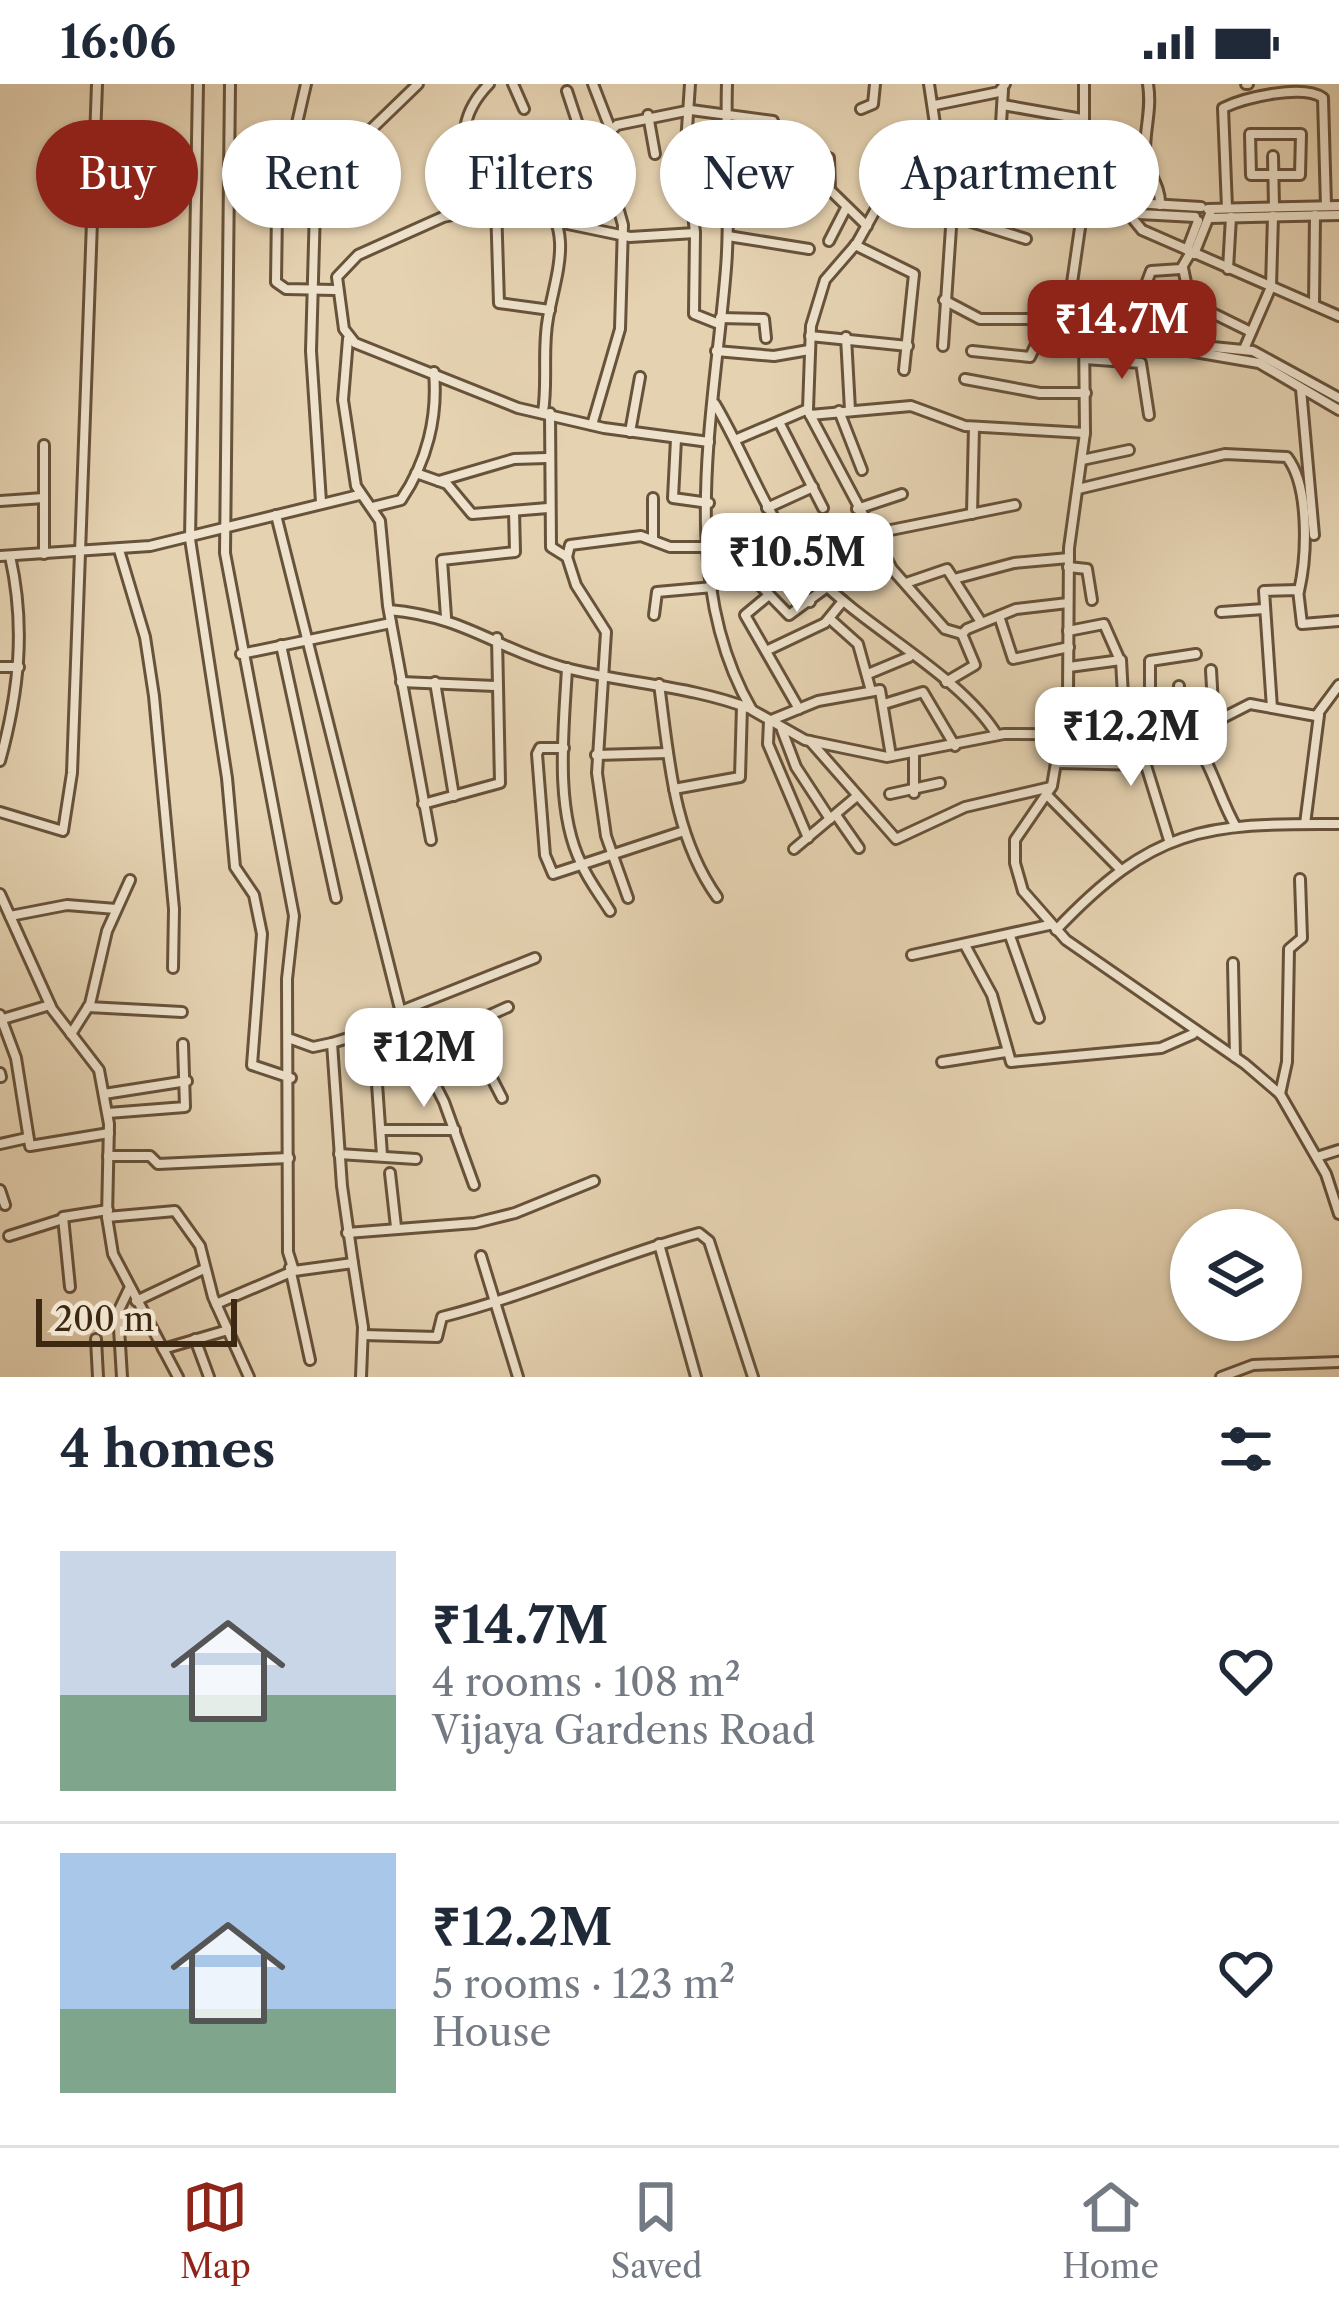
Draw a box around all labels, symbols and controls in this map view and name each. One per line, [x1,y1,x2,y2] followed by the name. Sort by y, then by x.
[60,14,176,70] text: 16:06
[36,120,198,228] chip: Buy
[222,120,401,228] chip: Rent
[425,120,636,228] chip: Filters
[660,120,835,228] chip: New
[859,120,1159,228] chip: Apartment
[1024,280,1220,382] pin: ₹14.7M
[1054,295,1190,343] text: ₹14.7M
[699,513,895,615] pin: ₹10.5M
[728,528,866,576] text: ₹10.5M
[1033,687,1229,789] pin: ₹12.2M
[1062,702,1200,750] text: ₹12.2M
[353,1008,495,1110] pin: ₹12M
[372,1023,476,1071] text: ₹12M
[1170,1209,1302,1341] map controls
[1170,1209,1302,1341] button: layers
[36,1293,237,1346] scale bar
[54,1299,154,1340] text: 200 m
[1213,1416,1279,1482] icon: filters
[60,1418,275,1480] text: 4 homes
[432,1594,609,1656] text: ₹14.7M
[156,1599,300,1743] icon: home
[1213,1638,1279,1704] icon: heart
[432,1658,741,1706] text: 4 rooms · 108 m²
[432,1706,816,1754] text: Vijaya Gardens Road
[432,1896,613,1958] text: ₹12.2M
[156,1901,300,2045] icon: home
[1213,1940,1279,2006] icon: heart
[432,1960,735,2008] text: 5 rooms · 123 m²
[432,2008,551,2056] text: House
[180,2174,251,2287] tab: Map
[611,2174,702,2287] tab: Saved
[1062,2174,1159,2287] tab: Home

